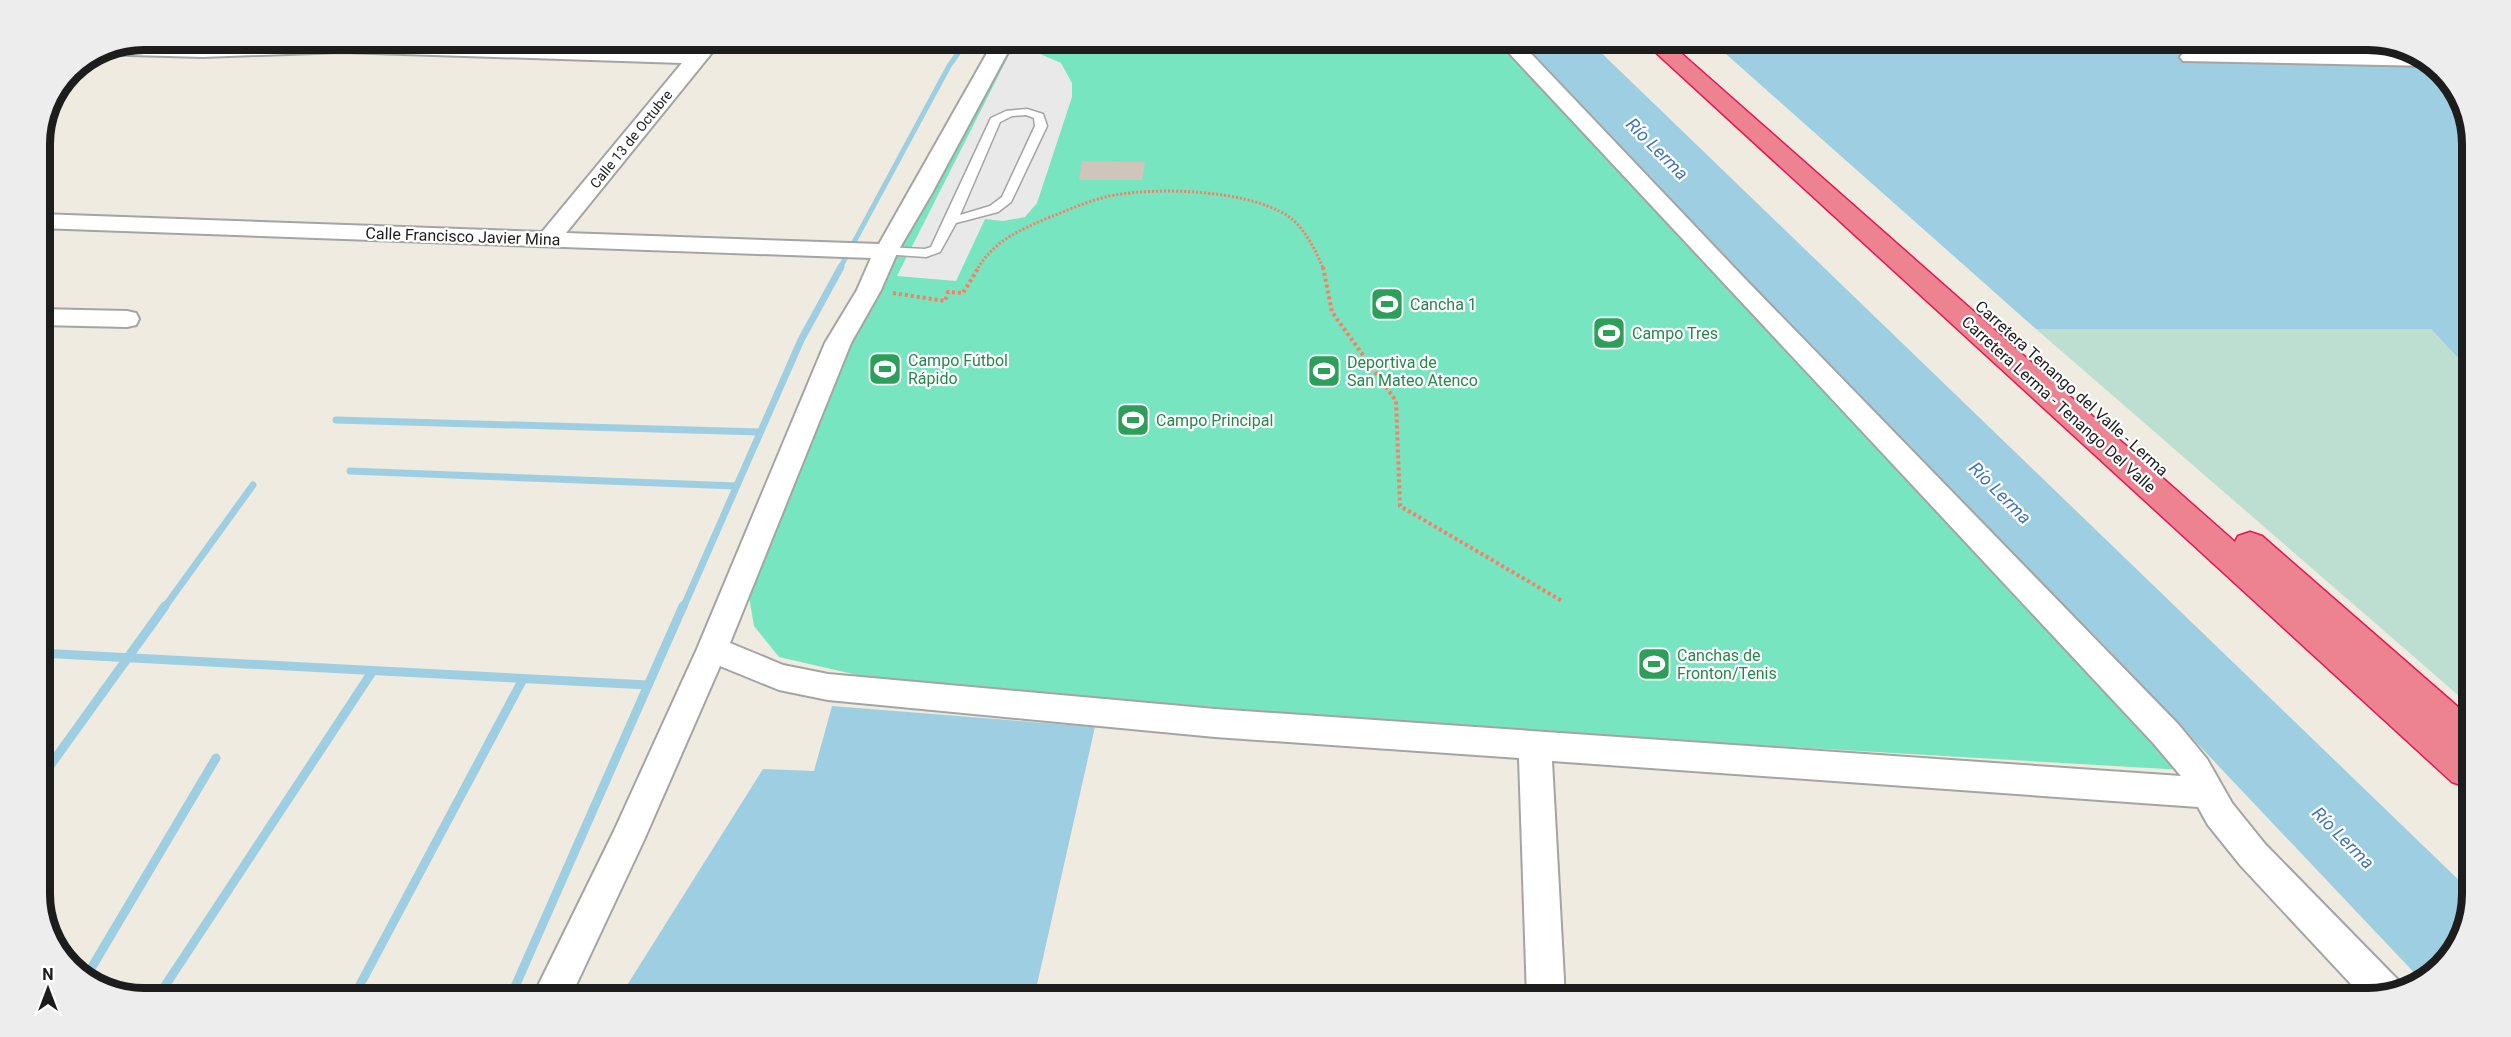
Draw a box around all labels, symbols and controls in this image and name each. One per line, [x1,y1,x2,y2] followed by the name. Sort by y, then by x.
[587,87,675,191] street label: Calle 13 de Octubre
[1622,113,1693,184] water label: Río Lerma
[365,224,561,249] street label: Calle Francisco Javier Mina
[1369,286,1405,322] sports icon: Cancha 1
[1410,295,1477,314] place label: Cancha 1
[1971,297,2172,480] street label: Carretera Tenango del Valle - Lerma
[1958,312,2160,497] street label: Carretera Lerma - Tenango Del Valle
[1591,315,1627,351] sports icon: Campo Tres
[1632,324,1718,343] place label: Campo Tres
[867,351,903,387] sports icon: Campo Fútbol Rápido
[908,351,1008,388] place label: Campo Fútbol Rápido
[1306,353,1342,389] sports icon: Deportiva de San Mateo Atenco
[1347,353,1478,390] place label: Deportiva de San Mateo Atenco
[1115,402,1151,438] sports icon: Campo Principal
[1156,411,1273,430] place label: Campo Principal
[1965,457,2036,528] water label: Río Lerma
[1636,646,1672,682] sports icon: Canchas de Fronton/Tenis
[1677,646,1777,683] place label: Canchas de Fronton/Tenis
[2308,802,2379,873] water label: Río Lerma
[18,959,78,1019] north arrow
[42,965,54,984] text: N

